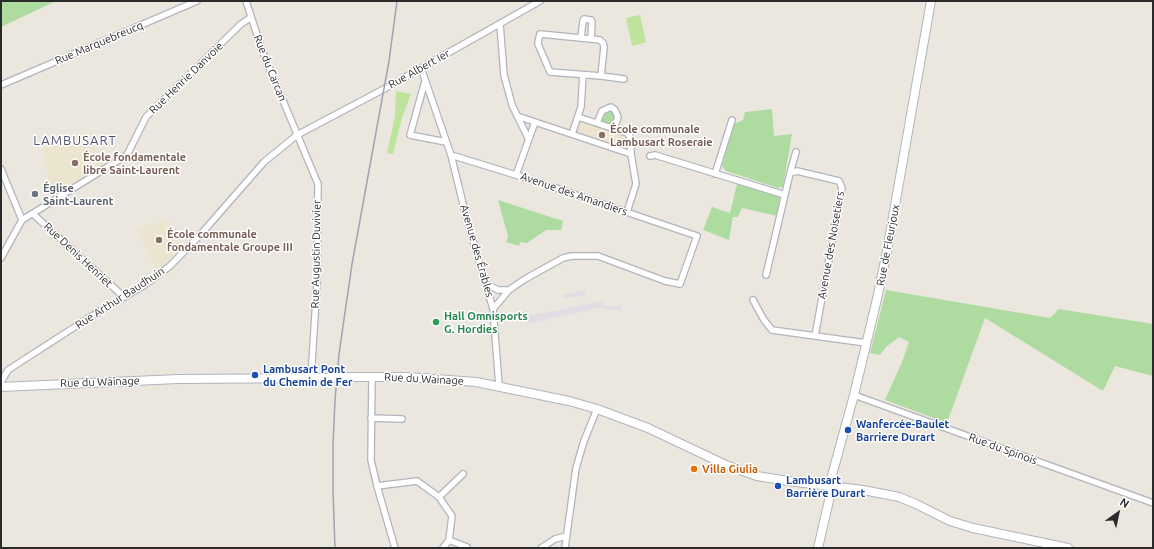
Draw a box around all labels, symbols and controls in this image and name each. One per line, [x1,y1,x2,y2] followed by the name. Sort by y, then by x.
[53,18,145,68] street label: Rue Marquebreucq
[251,33,289,103] street label: Rue du Carcan
[146,39,226,117] street label: Rue Henrie Danvoie
[386,47,452,91] street label: Rue Albert Ier
[610,122,713,148] place label: École communale Lambusart Roseraie
[597,130,607,140] marker: École communale Lambusart Roseraie
[33,133,117,149] district label: LAMBUSART
[83,150,186,176] place label: École fondamentale libre Saint-Laurent
[70,158,80,168] marker: École fondamentale libre Saint-Laurent
[519,170,629,218] street label: Avenue des Amandiers
[43,181,114,207] place label: Église Saint-Laurent
[30,189,40,199] marker: Église Saint-Laurent
[815,190,847,300] street label: Avenue des Noisetiers
[308,200,324,308] street label: Rue Augustin Duvivier
[457,203,497,299] street label: Avenue des Érables
[874,203,902,287] street label: Rue de Fleurjoux
[41,220,115,290] street label: Rue Denis Henriet
[167,227,293,253] place label: École communale fondamentale Groupe III
[154,235,164,245] marker: École communale fondamentale Groupe III
[73,264,167,332] street label: Rue Arthur Baudhuin
[444,309,528,335] place label: Hall Omnisports G. Hordies
[431,317,441,327] marker: Hall Omnisports G. Hordies
[263,362,352,388] place label: Lambusart Pont du Chemin de Fer
[250,370,260,380] marker: Lambusart Pont du Chemin de Fer
[384,370,464,388] street label: Rue du Wainage
[60,374,140,390] street label: Rue du Wainage
[856,417,949,443] place label: Wanfercée-Baulet Barriere Durart
[843,425,853,435] marker: Wanfercée-Baulet Barriere Durart
[967,430,1039,468] street label: Rue du Spinois
[702,462,758,476] place label: Villa Giulia
[689,464,699,474] marker: Villa Giulia
[786,473,865,499] place label: Lambusart Barrière Durart
[773,481,783,491] marker: Lambusart Barrière Durart
[1098,493,1138,533] north arrow
[1118,496,1131,510] text: N

